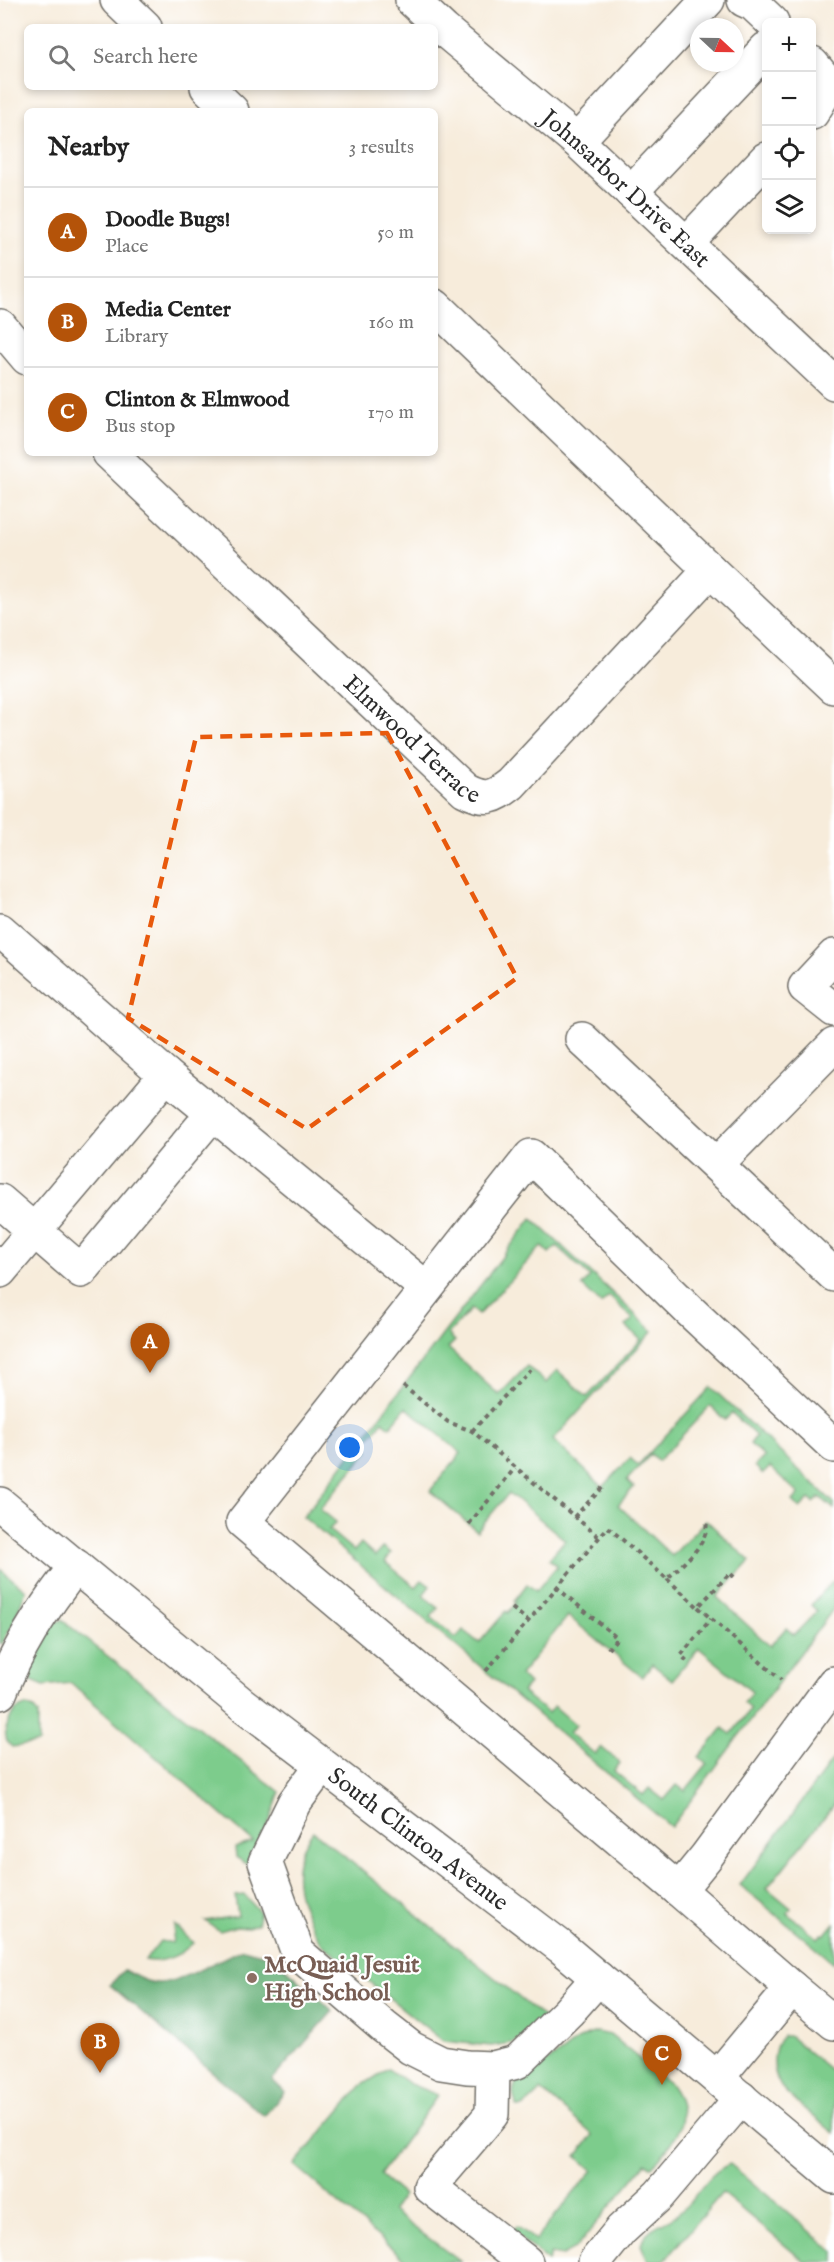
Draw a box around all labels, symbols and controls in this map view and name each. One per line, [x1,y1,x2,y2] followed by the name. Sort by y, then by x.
[690,18,744,72] north arrow
[762,18,816,234] map controls
[762,18,816,72] button: +
[24,24,438,90] search box
[45,41,78,74] icon: search
[93,43,198,71] text: Search here
[762,72,816,126] button: −
[532,101,716,275] street label: Johnsarbor Drive East
[762,126,816,180] button: locate
[48,131,129,164] text: Nearby
[349,135,414,160] text: 3 results
[762,180,816,234] button: layers
[105,206,231,234] text: Doodle Bugs!
[61,220,74,245] text: A
[377,220,414,245] text: 50 m
[105,234,148,259] text: Place
[105,296,231,324] text: Media Center
[61,310,74,335] text: B
[368,310,414,335] text: 160 m
[105,324,168,349] text: Library
[105,386,289,414] text: Clinton & Elmwood
[60,400,75,425] text: C
[368,400,414,425] text: 170 m
[105,414,175,439] text: Bus stop
[336,669,484,812] street label: Elmwood Terrace
[130,1324,170,1373] pin: A
[335,1433,364,1462] your location
[321,1761,514,1918] street label: South Clinton Avenue
[264,1950,420,2009] place label: McQuaid Jesuit High School
[245,1971,259,1985] marker: McQuaid Jesuit High School
[80,2024,120,2073] pin: B
[642,2036,682,2085] pin: C

